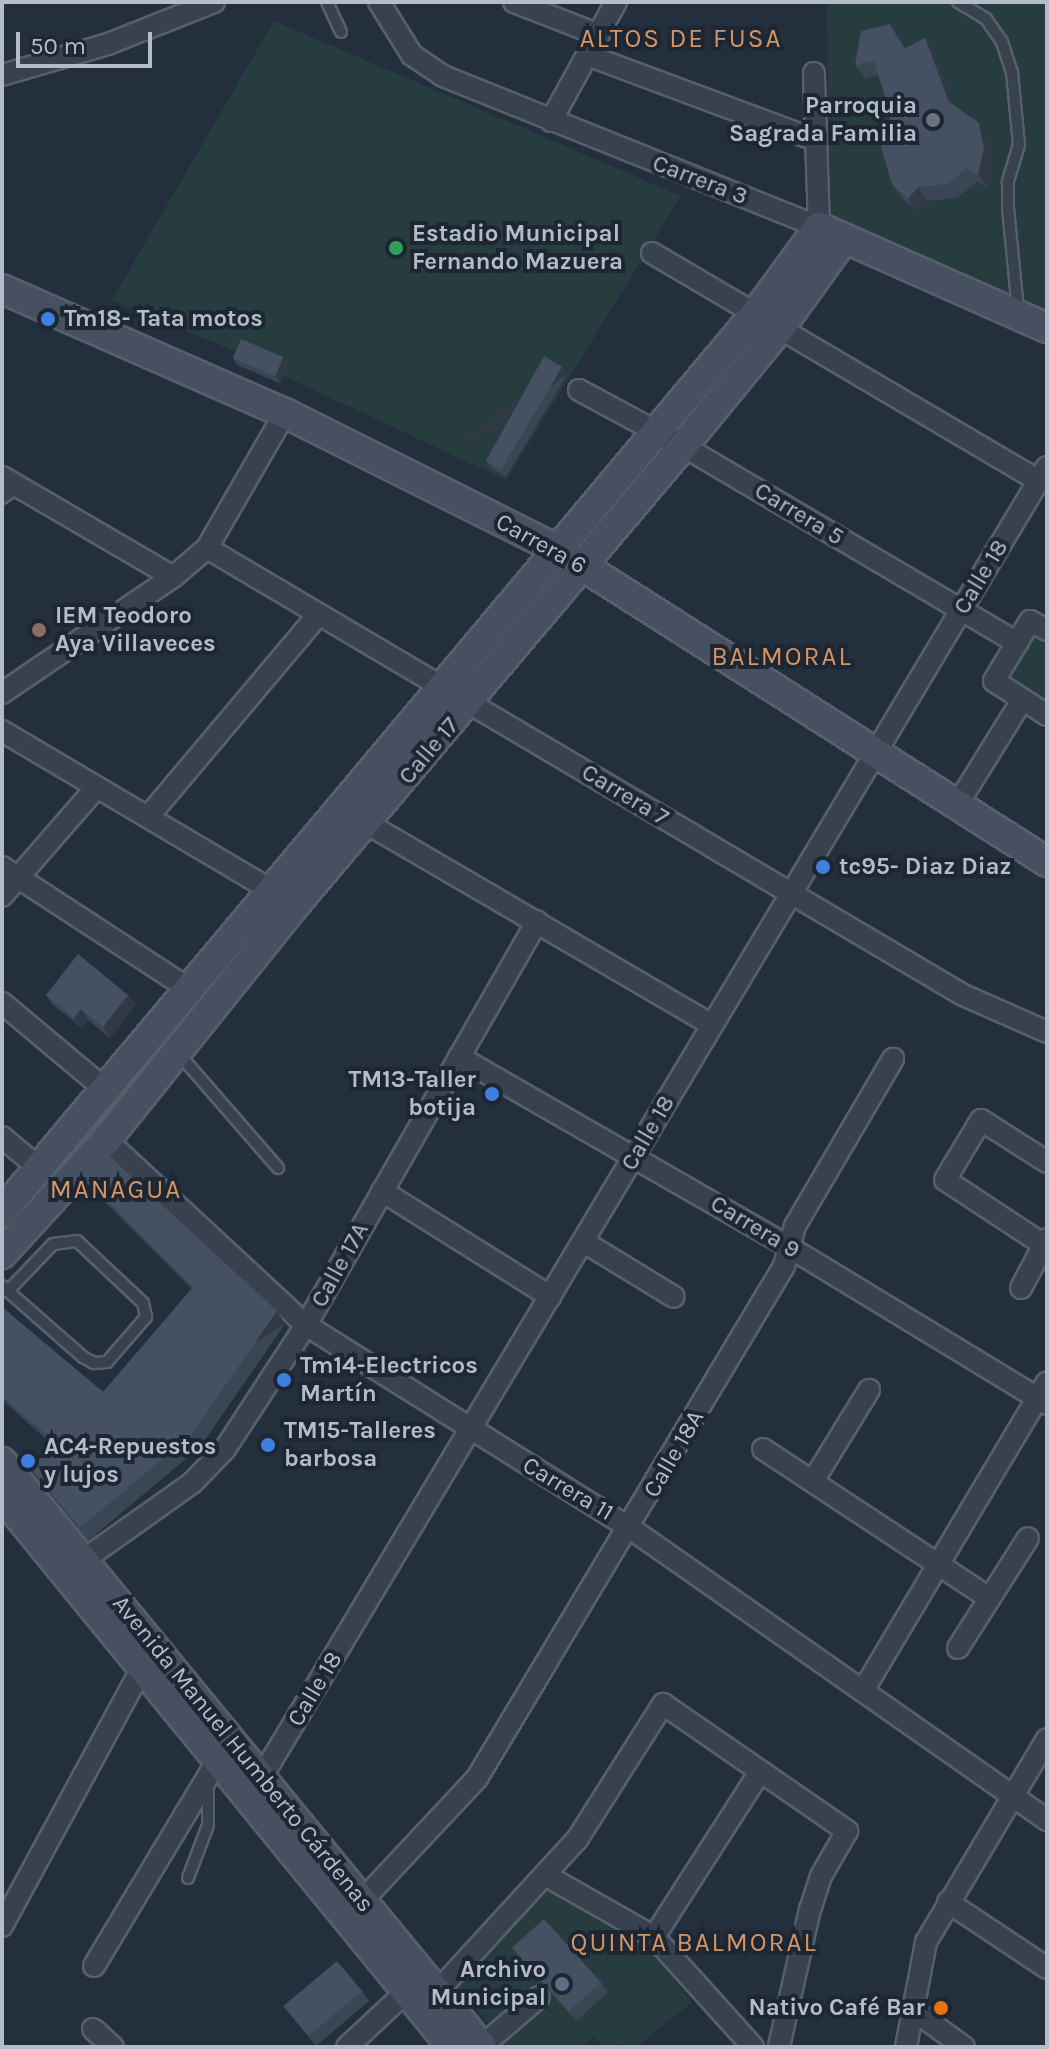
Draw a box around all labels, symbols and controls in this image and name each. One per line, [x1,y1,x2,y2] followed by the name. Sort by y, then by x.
[20,16,156,66] scale bar
[580,23,782,55] district label: ALTOS DE FUSA
[30,32,86,60] text: 50 m
[729,92,917,148] place label: Parroquia Sagrada Familia
[924,111,942,129] marker: Parroquia Sagrada Familia
[648,149,752,211] street label: Carrera 3
[412,220,623,276] place label: Estadio Municipal Fernando Mazuera
[387,239,405,257] marker: Estadio Municipal Fernando Mazuera
[64,305,263,333] place label: Tm18- Tata motos
[39,310,57,328] marker: Tm18- Tata motos
[749,476,849,552] street label: Carrera 5
[491,507,591,581] street label: Carrera 6
[948,534,1014,620] street label: Calle 18
[55,602,216,658] place label: IEM Teodoro Aya Villaveces
[30,621,48,639] marker: IEM Teodoro Aya Villaveces
[711,641,853,673] district label: BALMORAL
[393,712,465,790] street label: Calle 17
[576,758,674,832] street label: Carrera 7
[839,853,1011,881] place label: tc95- Diaz Diaz
[814,858,832,876] marker: tc95- Diaz Diaz
[349,1066,476,1122] place label: TM13-Taller botija
[483,1085,501,1103] marker: TM13-Taller botija
[615,1090,681,1176] street label: Calle 18
[50,1174,182,1206] district label: MANAGUA
[705,1189,805,1265] street label: Carrera 9
[305,1218,375,1312] street label: Calle 17A
[300,1352,478,1408] place label: Tm14-Electricos Martín
[275,1371,293,1389] marker: Tm14-Electricos Martín
[638,1405,710,1503] street label: Calle 18A
[284,1417,436,1473] place label: TM15-Talleres barbosa
[44,1433,216,1489] place label: AC4-Repuestos y lujos
[259,1436,277,1454] marker: TM15-Talleres barbosa
[517,1451,619,1527] street label: Carrera 11
[19,1452,37,1470] marker: AC4-Repuestos y lujos
[106,1590,380,1918] street label: Avenida Manuel Humberto Cárdenas
[282,1646,348,1732] street label: Calle 18
[570,1927,818,1959] district label: QUINTA BALMORAL
[431,1956,546,2012] place label: Archivo Municipal
[553,1975,571,1993] marker: Archivo Municipal
[748,1994,925,2022] place label: Nativo Café Bar
[932,1999,950,2017] marker: Nativo Café Bar

